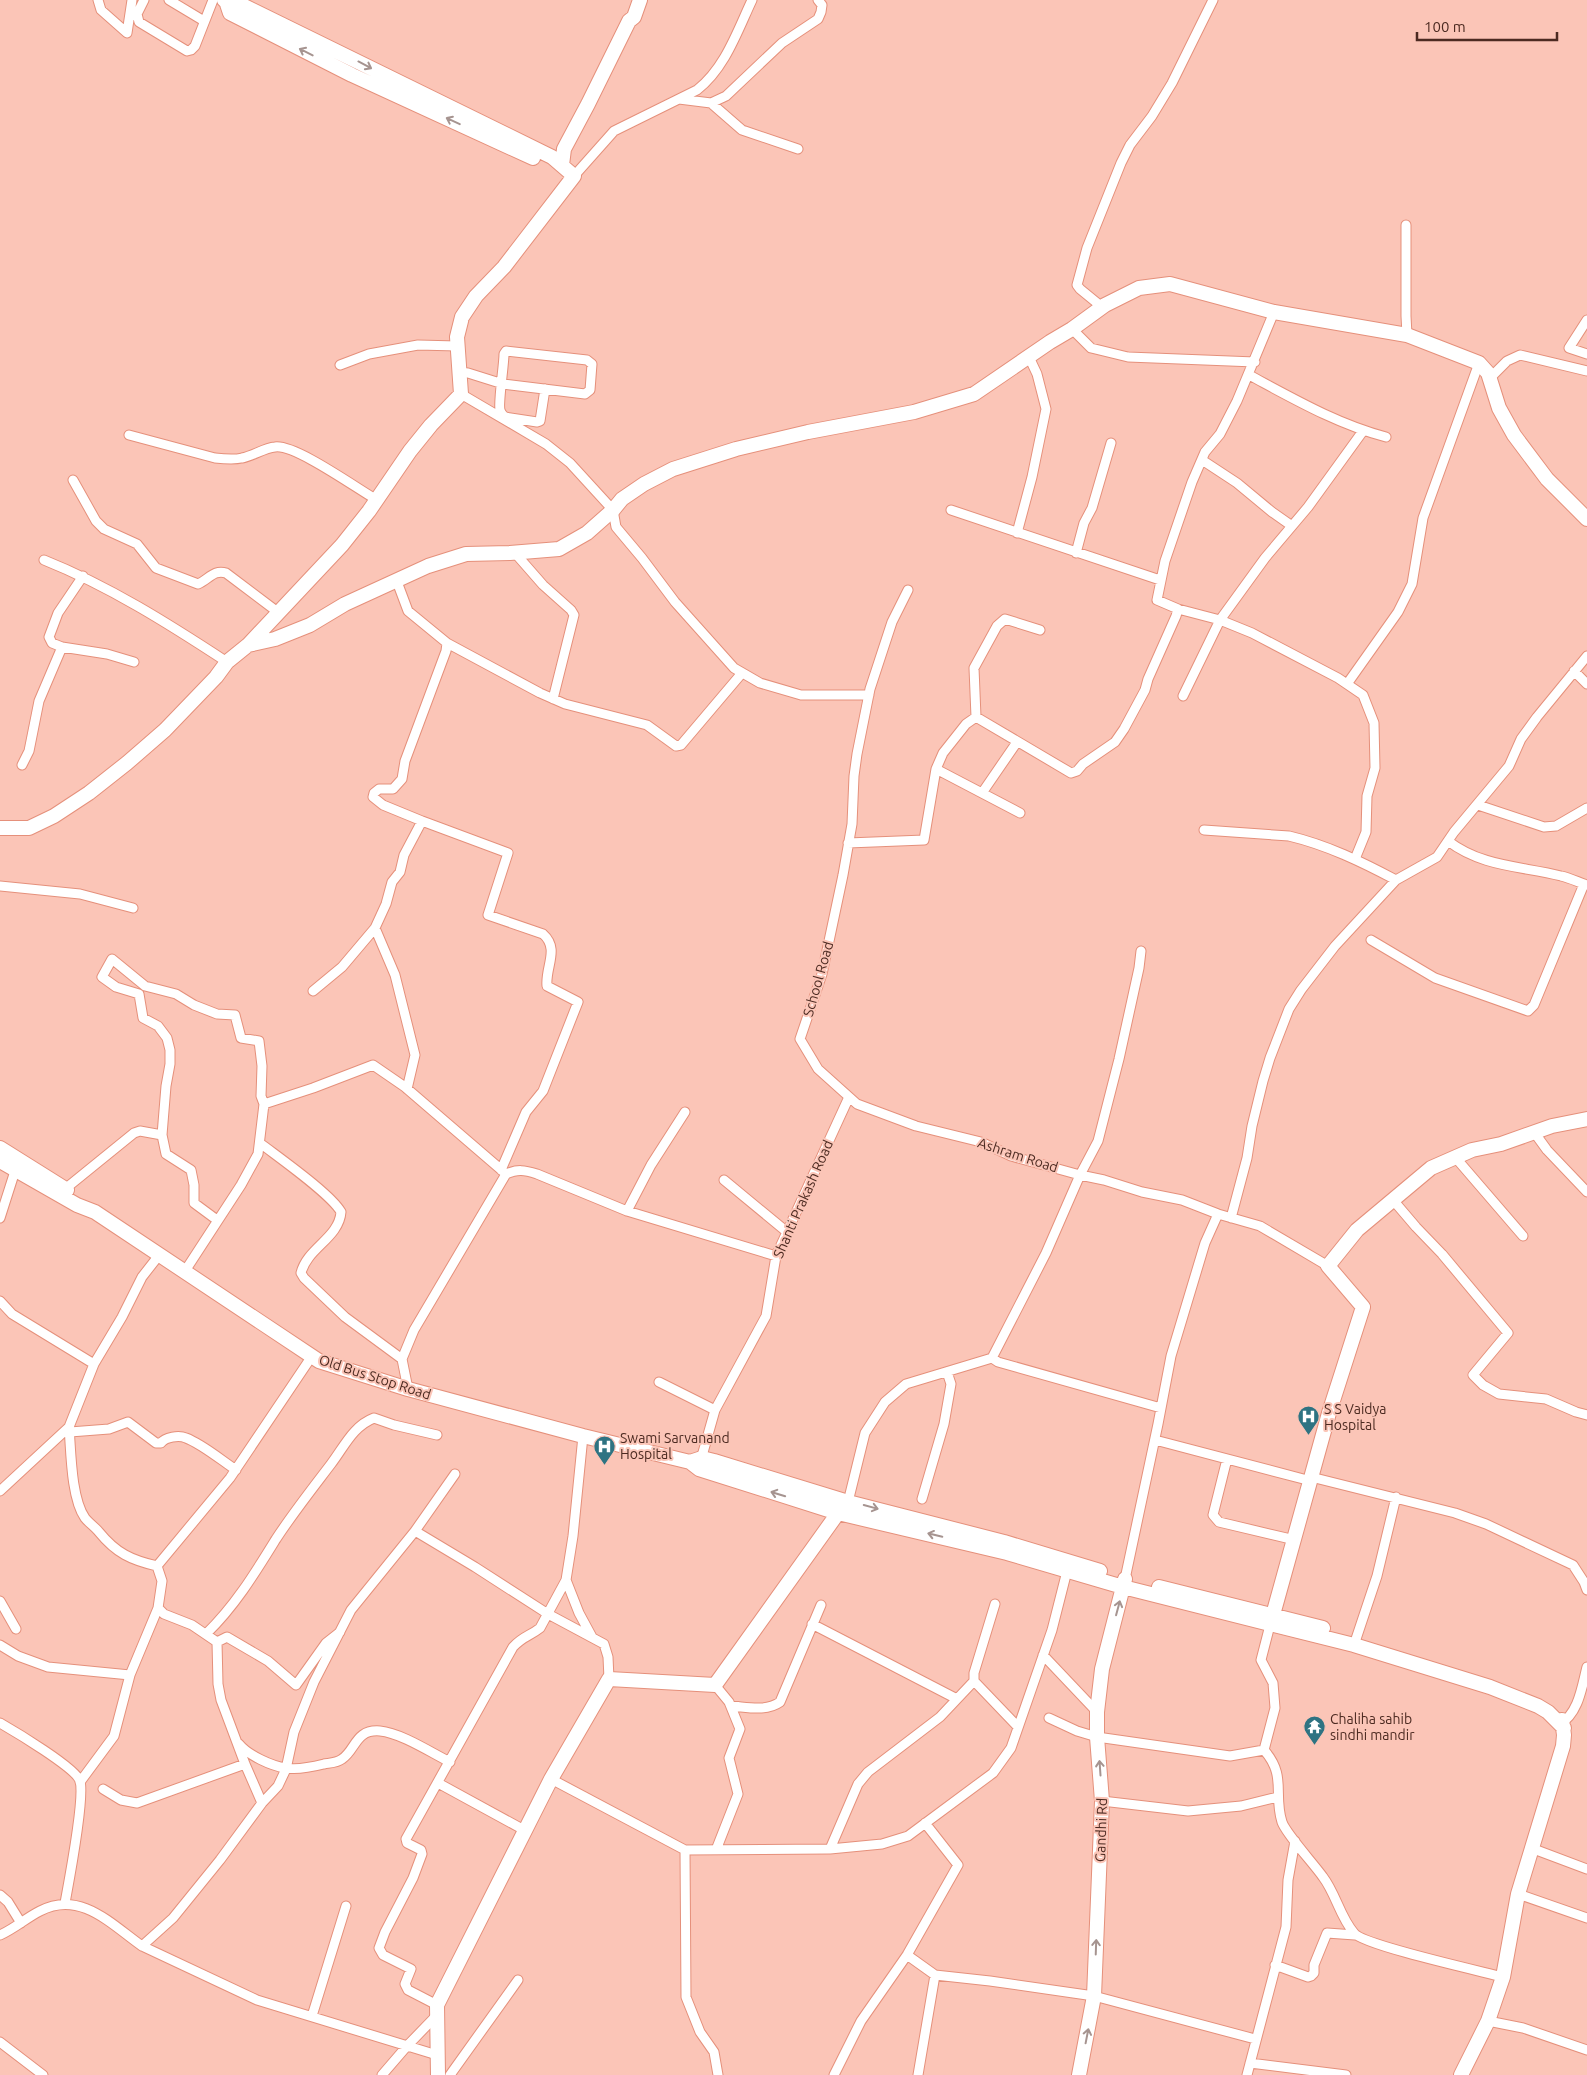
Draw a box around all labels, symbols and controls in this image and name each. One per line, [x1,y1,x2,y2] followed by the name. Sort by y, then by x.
[1417,10,1557,42] scale bar
[1424,18,1466,35] text: 100 m
[299,47,314,56] one-way arrow
[357,61,372,70] one-way arrow
[446,116,461,126] one-way arrow
[800,940,836,1018] street label: School Road
[976,1135,1060,1175] street label: Ashram Road
[770,1138,836,1260] street label: Shanti Prakash Road
[317,1351,433,1403] street label: Old Bus Stop Road
[1324,1401,1386,1433] place label: S S Vaidya Hospital
[1296,1405,1320,1436] hospital icon: S S Vaidya Hospital
[620,1430,730,1462] place label: Swami Sarvanand Hospital
[592,1434,616,1465] hospital icon: Swami Sarvanand Hospital
[770,1488,786,1498] one-way arrow
[862,1503,878,1513] one-way arrow
[927,1530,943,1539] one-way arrow
[1113,1600,1123,1616] one-way arrow
[1330,1711,1415,1743] place label: Chaliha sahib sindhi mandir
[1302,1715,1326,1746] temple icon: Chaliha sahib sindhi mandir
[1096,1760,1105,1776] one-way arrow
[1092,1798,1110,1862] street label: Gandhi Rd
[1092,1940,1101,1956] one-way arrow
[1082,2028,1092,2044] one-way arrow

